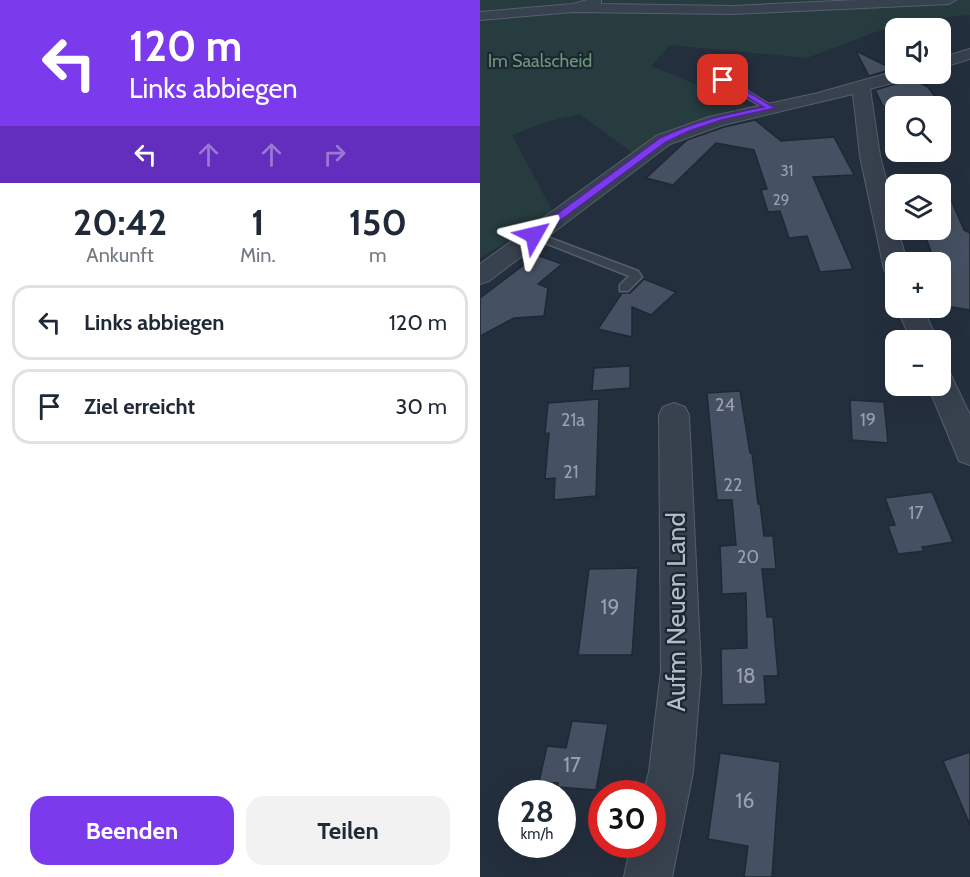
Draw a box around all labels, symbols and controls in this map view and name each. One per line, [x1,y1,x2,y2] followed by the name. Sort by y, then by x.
[885,18,951,396] map controls
[885,18,951,84] button: sound
[129,20,242,72] text: 120 m
[30,24,108,102] icon: left
[488,50,592,72] park label: Im Saalscheid
[697,54,748,105] pin
[706,63,739,96] icon: arrive
[129,72,298,105] text: Links abbiegen
[885,96,951,162] button: search
[129,138,162,171] icon: left
[192,138,225,171] icon: ahead
[255,138,288,171] icon: ahead
[318,138,351,171] icon: right
[780,162,794,180] house number: 31
[885,174,951,240] button: layers
[773,191,789,209] house number: 29
[73,200,167,244] text: 20:42
[251,200,265,244] text: 1
[349,200,407,244] text: 150
[502,203,566,267] position arrow
[86,243,154,267] text: Ankunft
[240,243,276,267] text: Min.
[369,243,387,267] text: m
[885,252,951,318] button: +
[33,306,66,339] icon: left
[84,309,224,336] text: Links abbiegen
[389,309,447,336] text: 120 m
[885,330,951,396] button: −
[33,390,66,423] icon: arrive
[84,393,195,420] text: Ziel erreicht
[395,393,447,420] text: 30 m
[715,394,735,416] house number: 24
[561,409,585,431] house number: 21a
[860,409,876,431] house number: 19
[563,461,579,483] house number: 21
[724,474,742,496] house number: 22
[909,502,923,524] house number: 17
[660,512,692,712] street label: Aufm Neuen Land
[737,546,759,568] house number: 20
[601,594,619,619] house number: 19
[736,663,756,688] house number: 18
[563,752,581,777] house number: 17
[588,780,666,858] speed limit sign: 30
[736,788,754,813] house number: 16
[520,793,554,830] text: 28
[30,796,234,865] button: Beenden
[246,796,450,865] button: Teilen
[521,825,553,843] text: km/h

